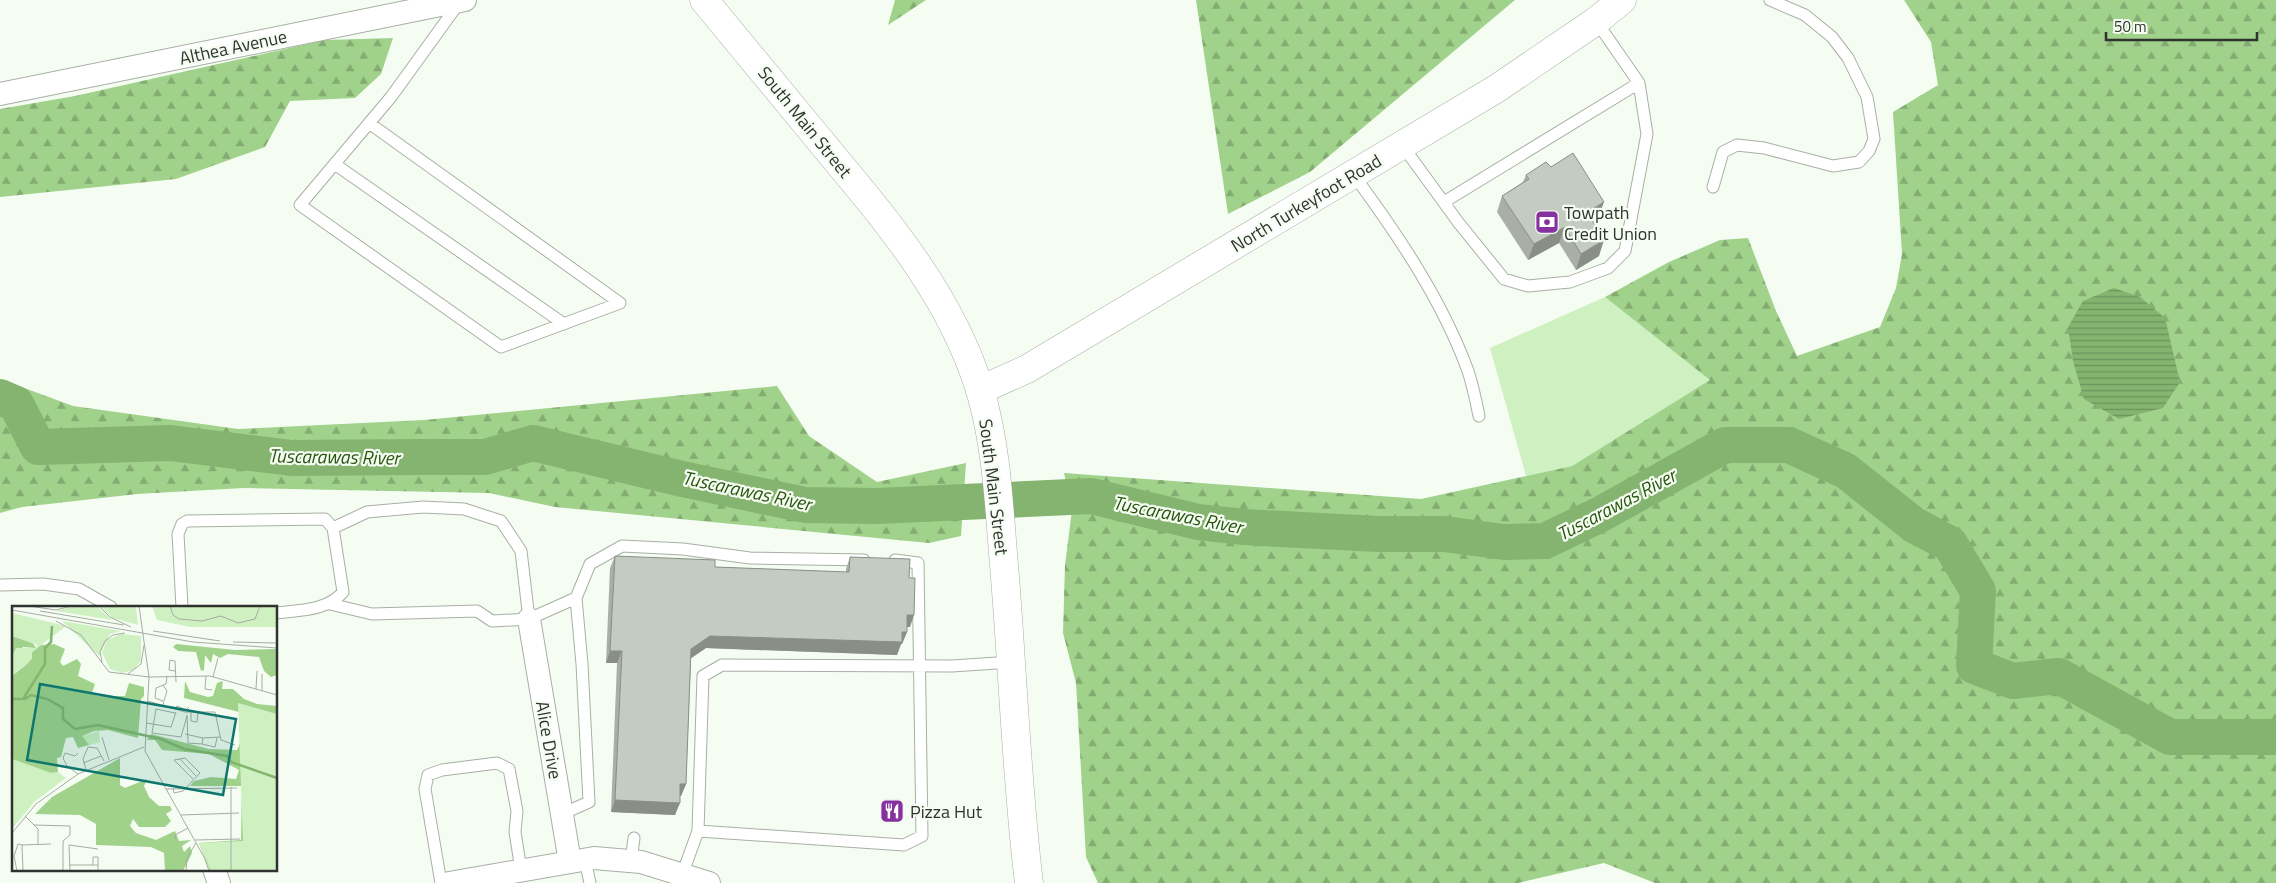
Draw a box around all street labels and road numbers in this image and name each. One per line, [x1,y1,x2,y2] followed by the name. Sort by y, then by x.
[177,22,289,72] street label: Althea Avenue
[751,60,859,184] street label: South Main Street
[1226,147,1386,259] street label: North Turkeyfoot Road
[972,417,1016,557] street label: South Main Street
[529,699,569,781] street label: Alice Drive

